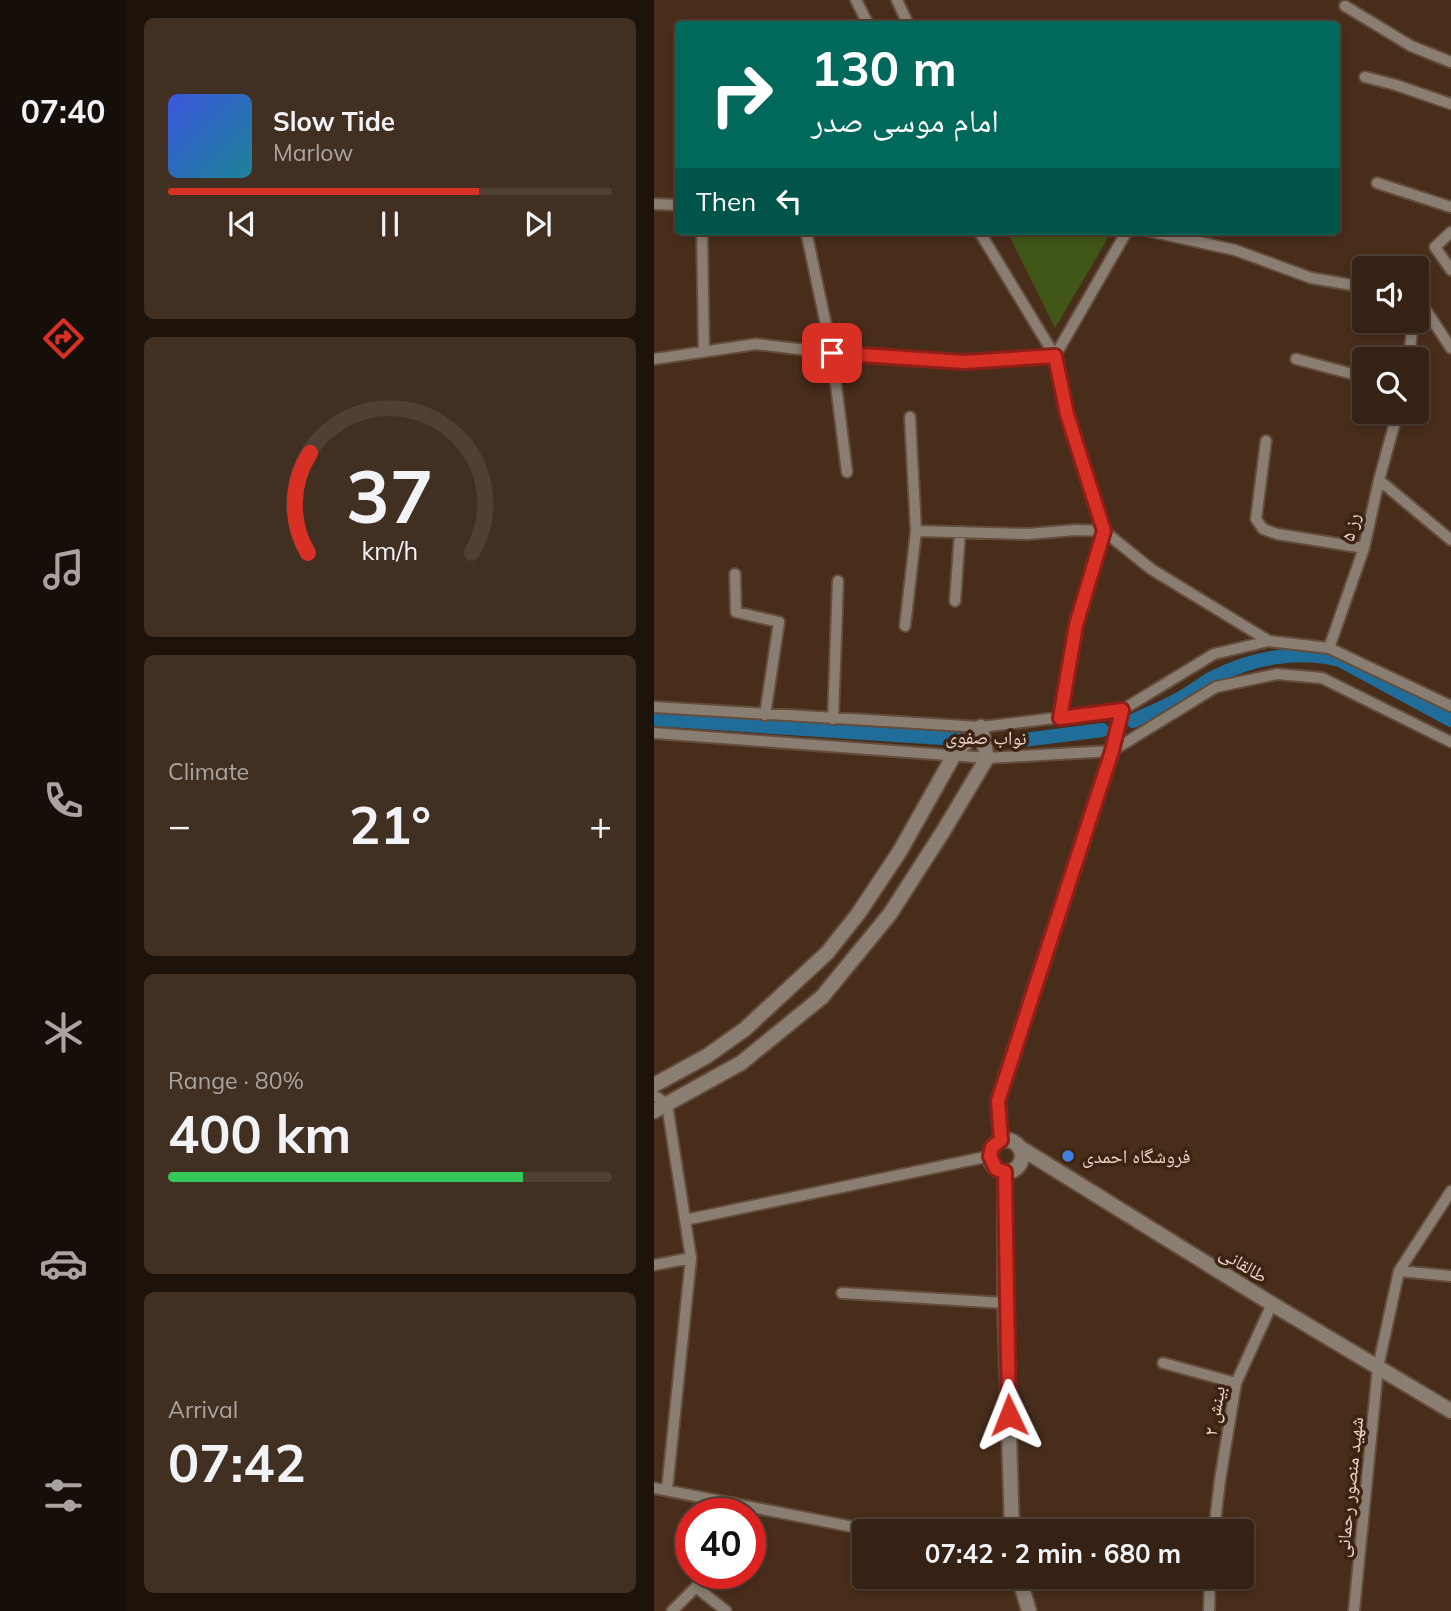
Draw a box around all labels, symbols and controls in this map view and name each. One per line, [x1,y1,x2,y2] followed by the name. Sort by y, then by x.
[811,37,957,98] text: 130 m
[696,49,787,140] icon: right
[21,91,105,131] text: 07:40
[811,100,999,140] text: امام موسی صدر
[273,105,395,138] text: Slow Tide
[273,138,353,167] text: Marlow
[770,182,808,220] icon: left
[696,185,756,218] text: Then
[223,205,261,243] icon: previous
[371,205,409,243] icon: pause
[519,205,557,243] icon: next
[1352,256,1429,424] map controls
[1352,256,1429,333] button: sound
[39,314,88,363] icon: directions
[802,323,862,383] pin
[813,334,851,372] icon: arrive
[1352,347,1429,424] button: search
[346,450,434,541] text: 37
[1335,511,1365,543] street label: رز ۵
[362,535,418,566] text: km/h
[39,545,88,594] icon: music
[945,724,1027,750] street label: نواب صفوی
[168,757,249,786] text: Climate
[39,776,88,825] icon: phone
[349,792,431,857] text: 21°
[168,801,191,849] text: −
[589,801,612,849] text: +
[39,1008,88,1057] icon: climate
[168,1066,304,1095] text: Range · 80%
[168,1101,351,1166] text: 400 km
[1082,1144,1191,1168] place label: فروشگاه احمدی
[1060,1148,1076,1164] marker: فروشگاه احمدی
[39,1239,88,1288] icon: car
[1216,1240,1272,1288] street label: طالقانی
[972,1378,1046,1452] position arrow
[1198,1384,1230,1438] street label: بینش ۲
[168,1395,238,1424] text: Arrival
[1330,1416,1368,1558] street label: شهید منصور رحمانی
[168,1430,306,1495] text: 07:42
[39,1471,88,1520] icon: filters
[675,1498,766,1589] speed limit sign: 40
[925,1537,1181,1570] text: 07:42 · 2 min · 680 m

